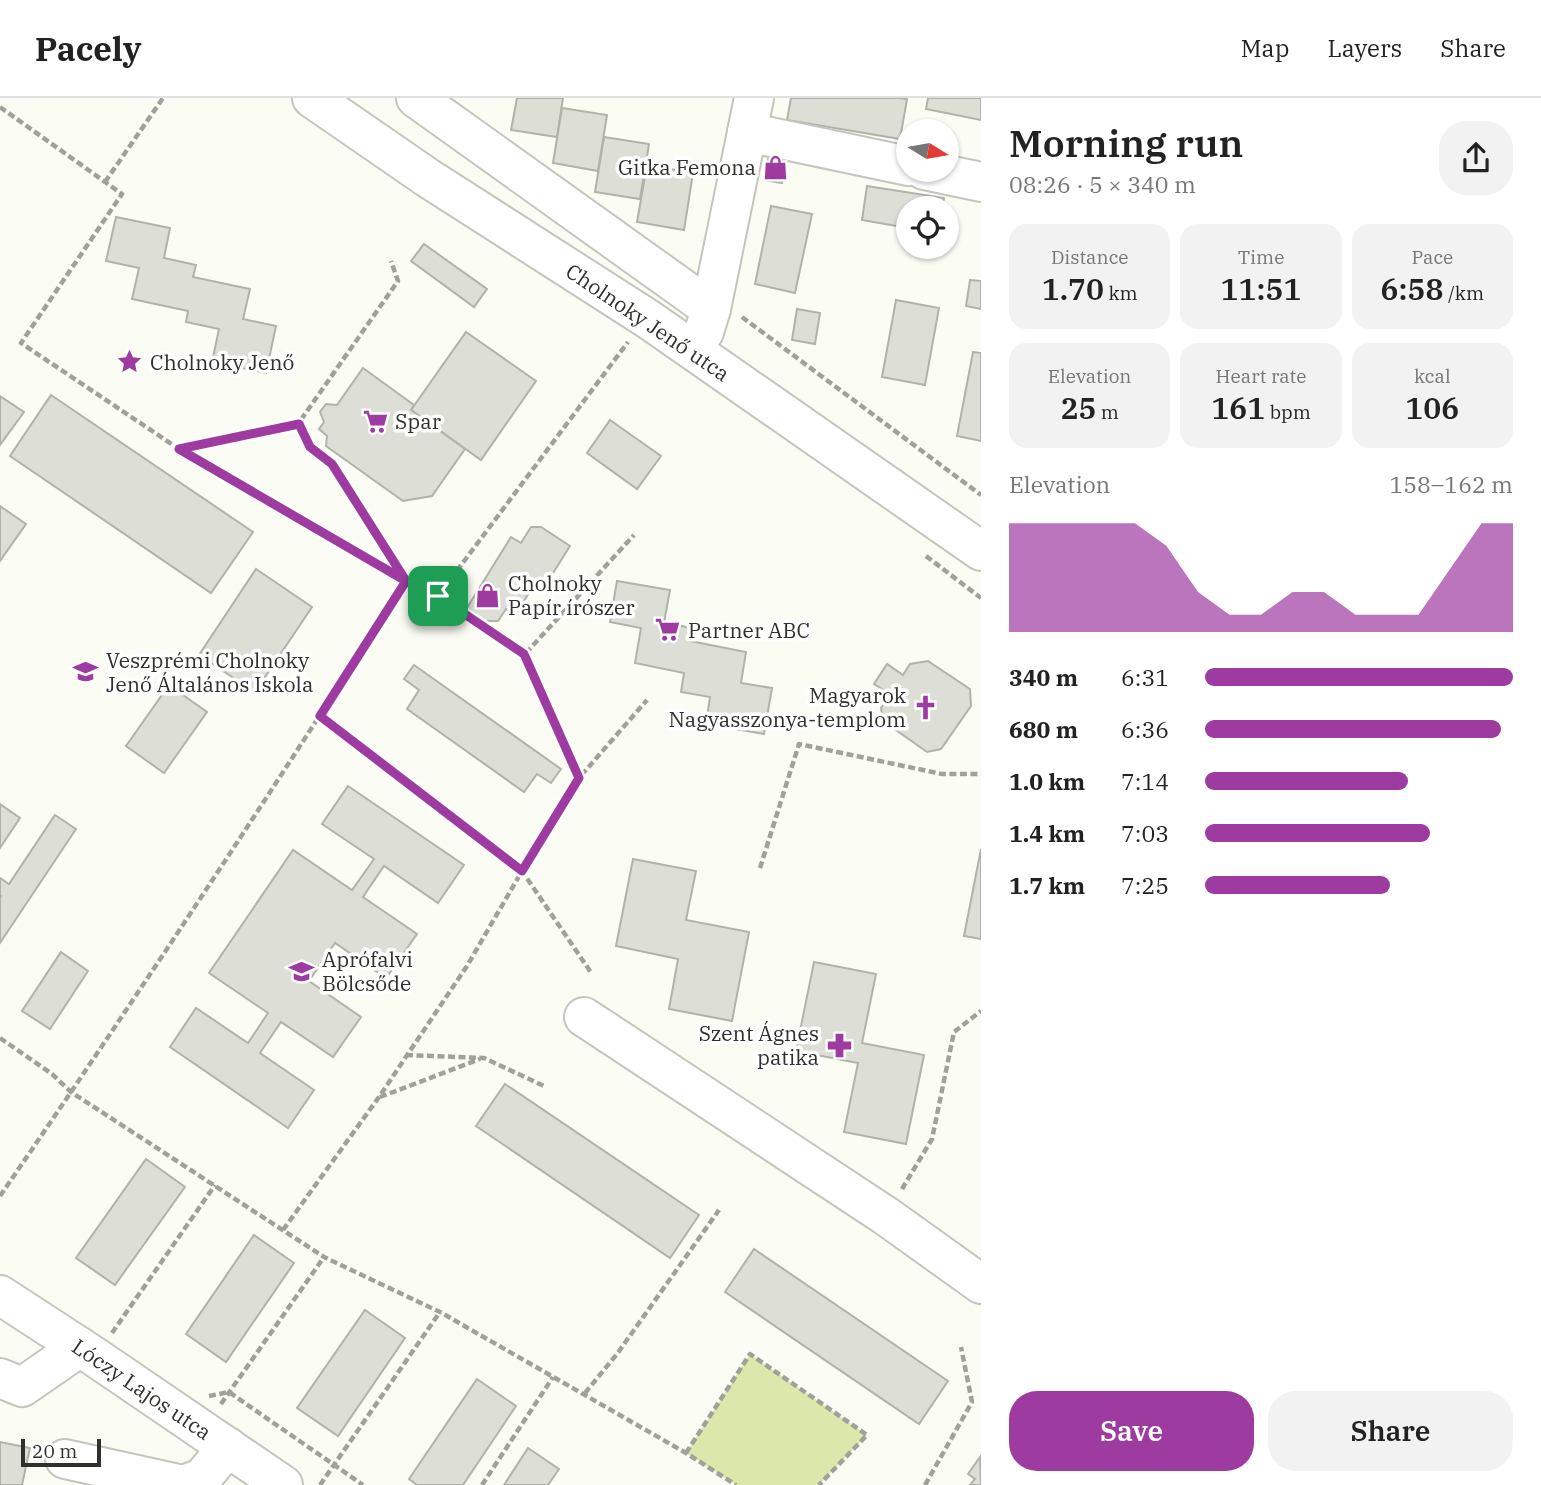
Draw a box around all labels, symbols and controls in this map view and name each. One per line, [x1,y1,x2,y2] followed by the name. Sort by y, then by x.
[35,27,142,70] text: Pacely
[1241,32,1289,64] text: Map
[1327,32,1402,64] text: Layers
[1440,32,1506,64] text: Share
[1009,118,1243,167] text: Morning run
[896,119,959,182] north arrow
[896,119,959,259] map controls
[1439,121,1513,195] button: share
[618,153,756,181] place label: Gitka Femona
[762,153,790,181] shop icon: Gitka Femona
[1009,169,1196,199] text: 08:26 · 5 × 340 m
[896,196,959,259] button: locate
[1051,245,1128,269] text: Distance
[1238,245,1284,269] text: Time
[1411,245,1453,269] text: Pace
[561,257,735,387] street label: Cholnoky Jenő utca
[1042,269,1104,308] text: 1.70
[1221,269,1301,308] text: 11:51
[1381,269,1444,308] text: 6:58
[1104,281,1138,305] text: km
[1444,281,1484,305] text: /km
[116,348,144,376] place icon: Cholnoky Jenő
[150,348,294,376] place label: Cholnoky Jenő
[1048,364,1132,388] text: Elevation
[1216,364,1306,388] text: Heart rate
[1414,364,1451,388] text: kcal
[1060,388,1096,427] text: 25
[1211,388,1265,427] text: 161
[1405,388,1459,427] text: 106
[1096,400,1119,424] text: m
[1265,400,1311,424] text: bpm
[361,407,389,435] supermarket icon: Spar
[395,407,442,435] place label: Spar
[1009,469,1110,499] text: Elevation
[1389,469,1513,499] text: 158–162 m
[408,566,468,626] pin
[508,569,635,621] place label: Cholnoky Papír írószer
[419,577,457,615] icon: arrive
[474,581,502,609] shop icon: Cholnoky Papír írószer
[654,616,682,644] supermarket icon: Partner ABC
[688,616,810,644] place label: Partner ABC
[106,646,313,698] place label: Veszprémi Cholnoky Jenő Általános Iskola
[72,658,100,686] school or university icon: Veszprémi Cholnoky Jenő Általános Iskola
[1009,662,1078,692] text: 340 m
[1121,662,1169,692] text: 6:31
[669,681,907,733] place label: Magyarok Nagyasszonya-templom
[912,693,940,721] church icon: Magyarok Nagyasszonya-templom
[1009,714,1078,744] text: 680 m
[1121,714,1169,744] text: 6:36
[1009,766,1085,796] text: 1.0 km
[1121,766,1169,796] text: 7:14
[1009,818,1085,848] text: 1.4 km
[1121,818,1169,848] text: 7:03
[1009,870,1085,900] text: 1.7 km
[1121,870,1169,900] text: 7:25
[322,945,413,997] place label: Aprófalvi Bölcsőde
[288,957,316,985] school or university icon: Aprófalvi Bölcsőde
[699,1019,819,1071] place label: Szent Ágnes patika
[825,1031,853,1059] pharmacy icon: Szent Ágnes patika
[67,1332,217,1446] street label: Lóczy Lajos utca
[1009,1391,1254,1471] button: Save
[1268,1391,1513,1471] button: Share
[21,1436,102,1468] scale bar
[32,1439,77,1463] text: 20 m

